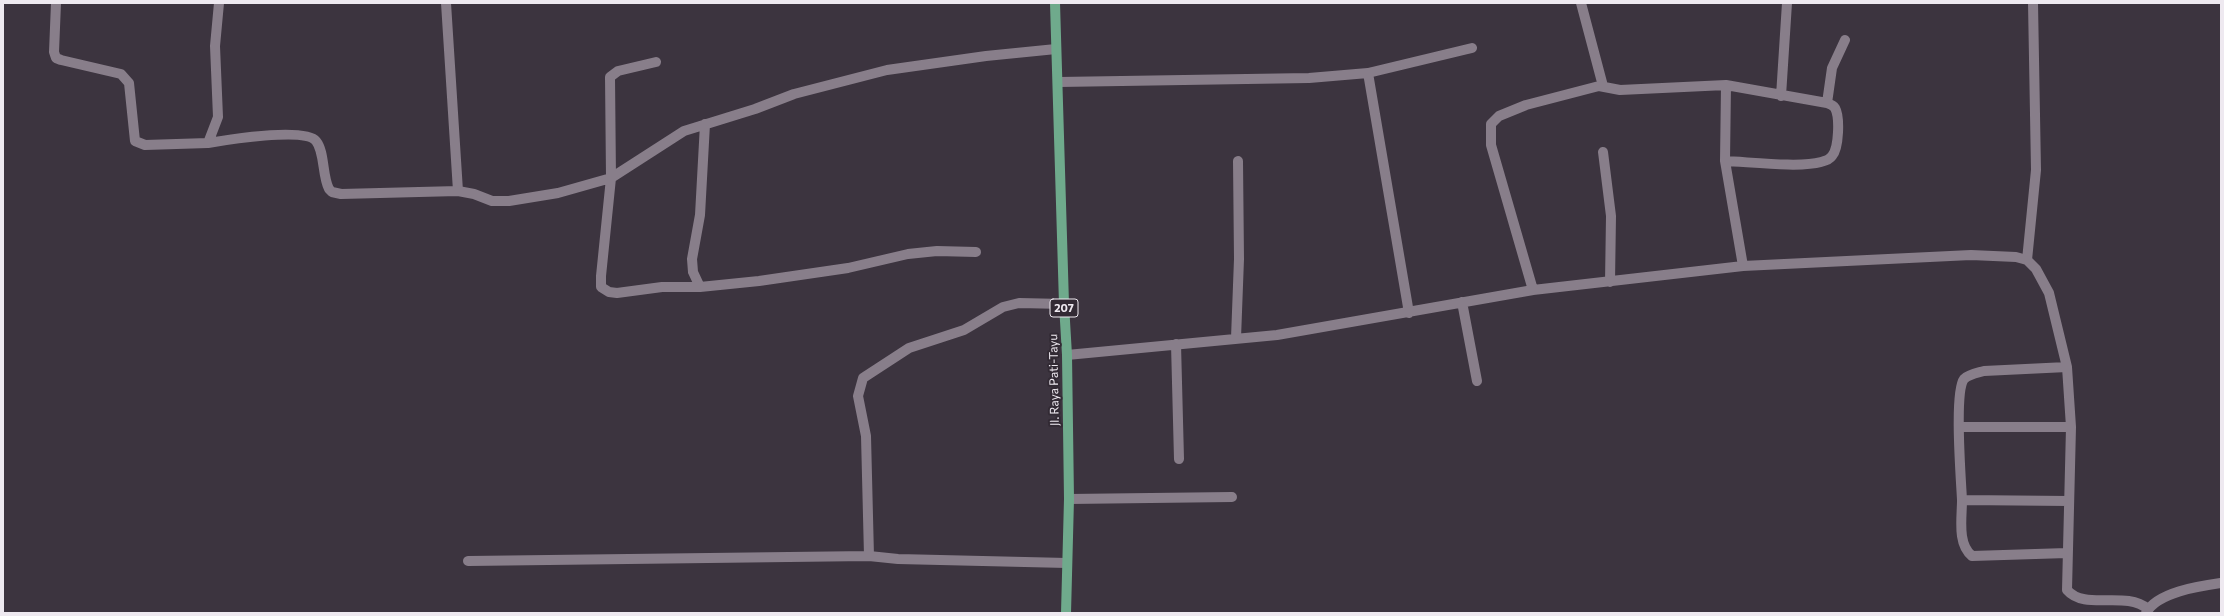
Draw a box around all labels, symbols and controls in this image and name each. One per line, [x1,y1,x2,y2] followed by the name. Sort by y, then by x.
[1050,299,1078,317] road number: 207
[1046,334,1062,426] street label: Jl. Raya Pati-Tayu

